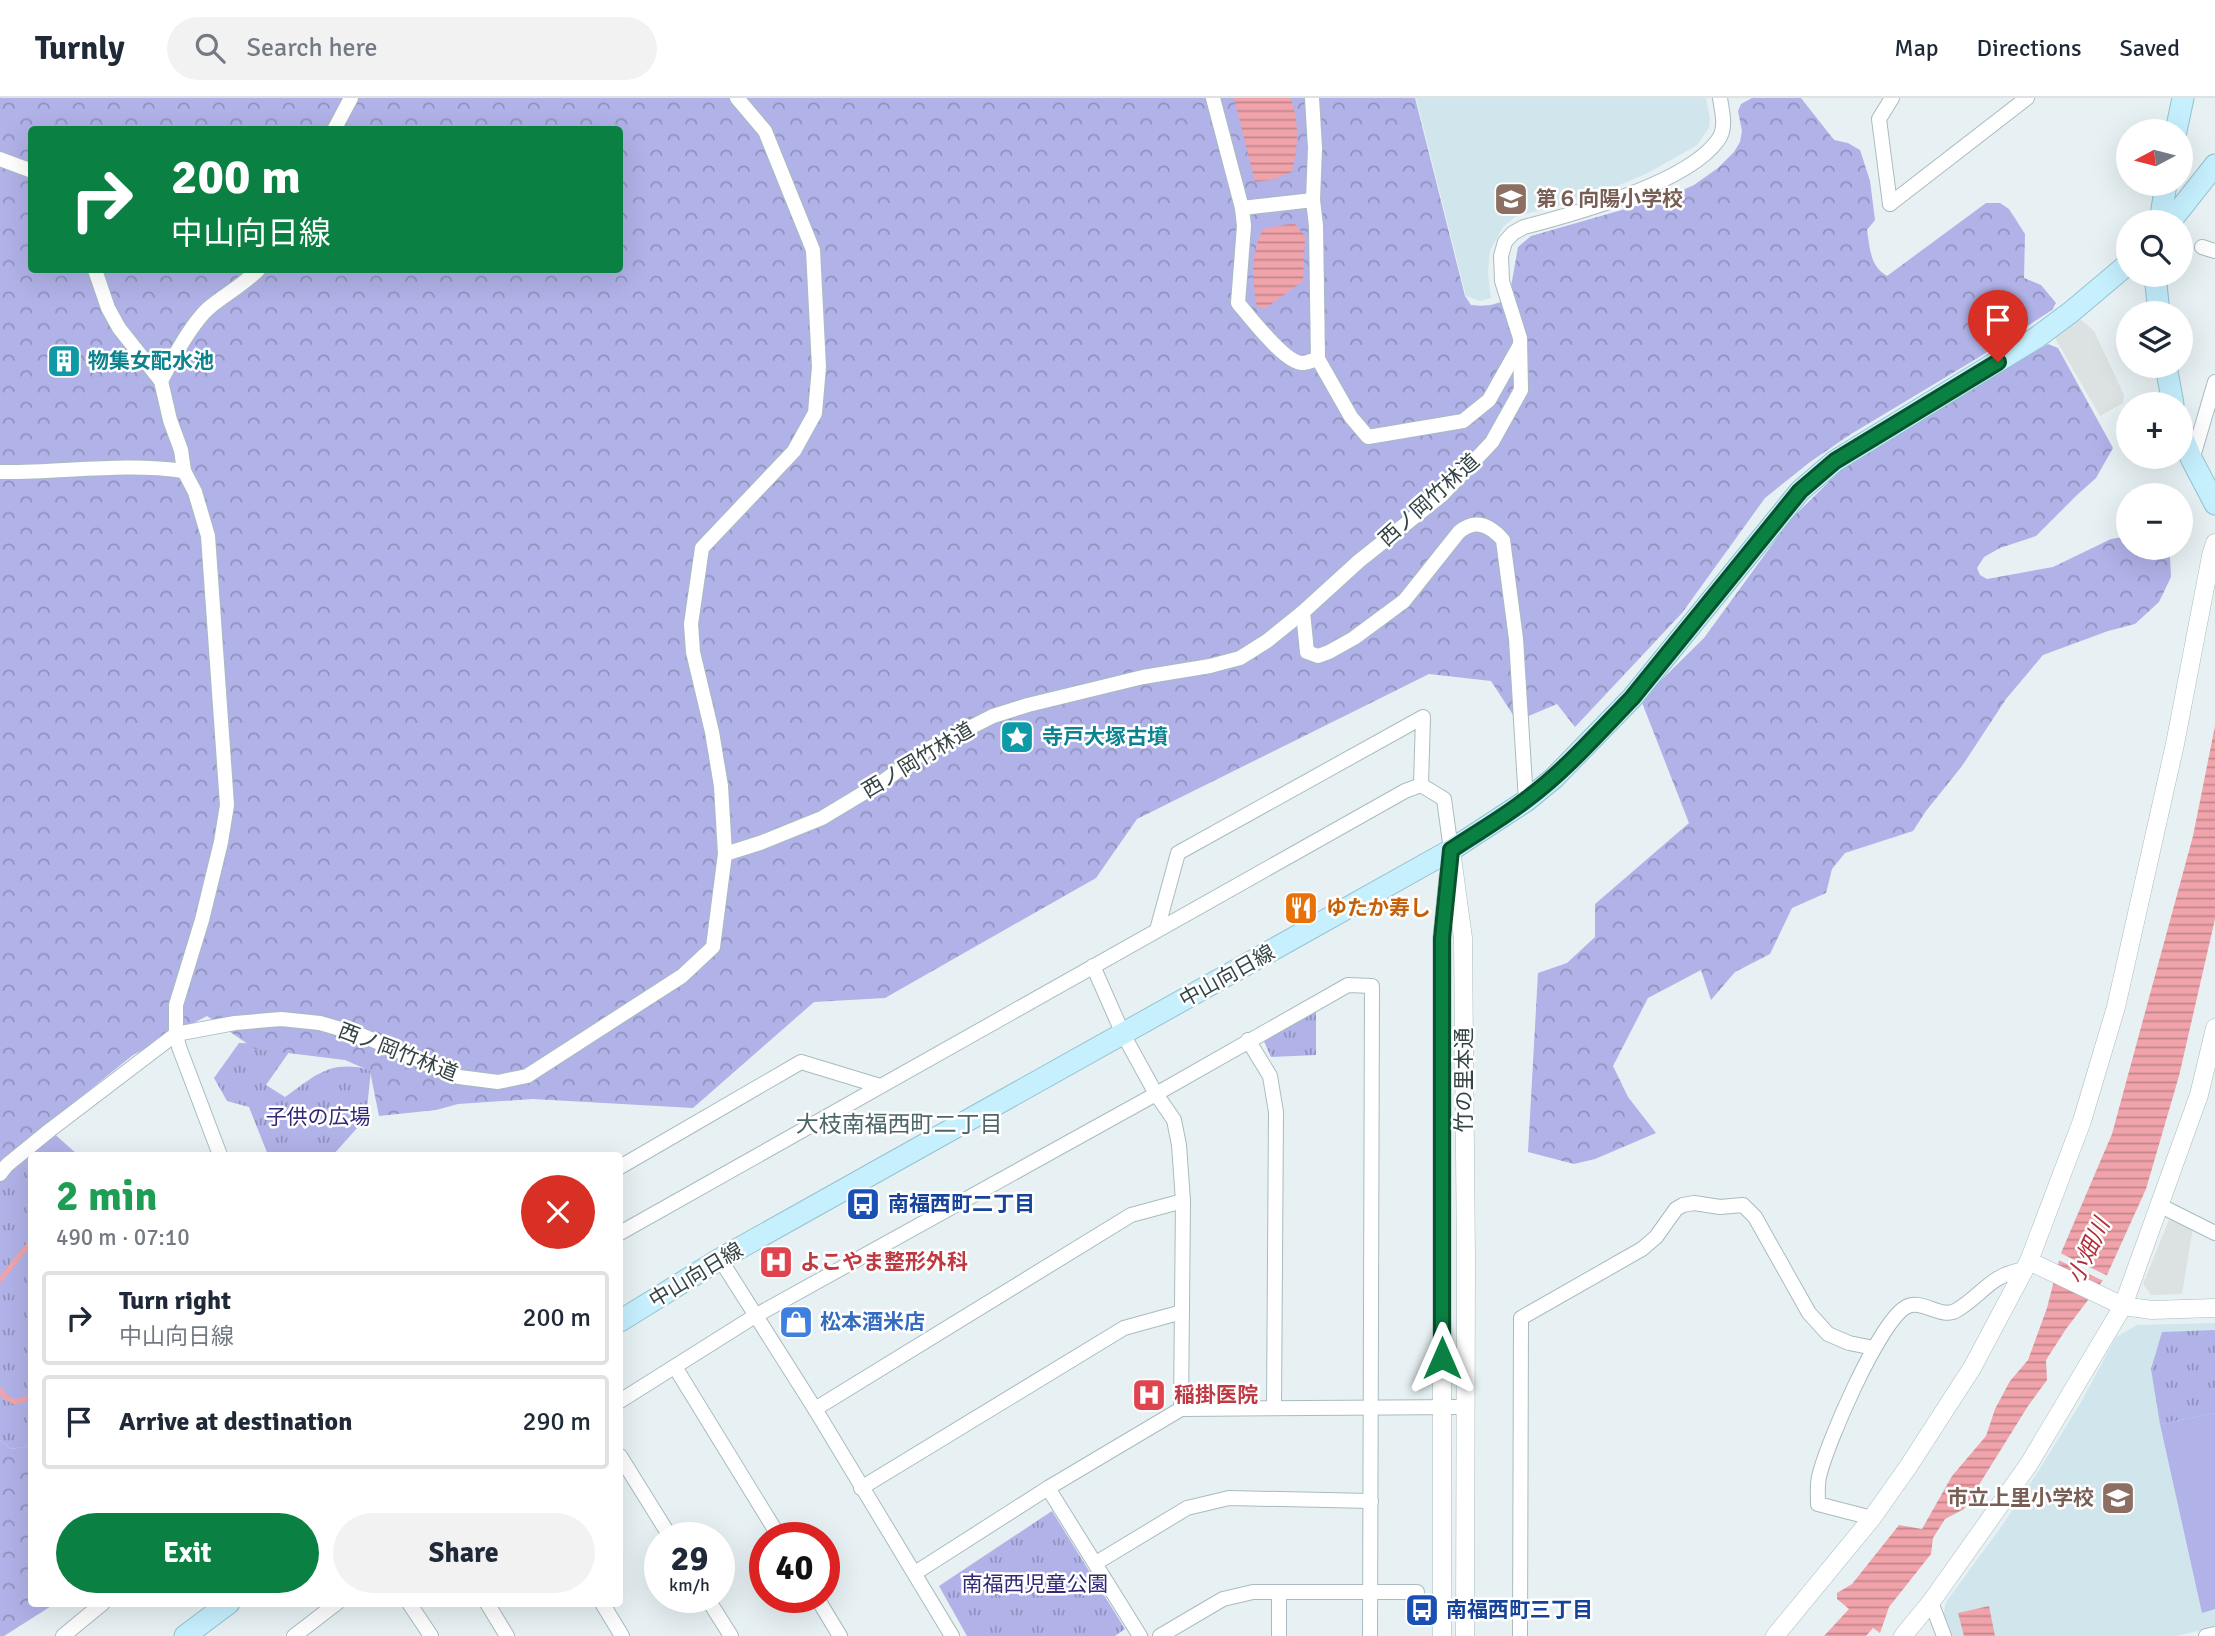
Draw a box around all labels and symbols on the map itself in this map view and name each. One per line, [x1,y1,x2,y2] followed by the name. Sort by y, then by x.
[2116,119,2193,196] north arrow
[1492,180,1530,218] school or university icon: 第６向陽小学校
[1536,186,1683,212] place label: 第６向陽小学校
[1968,290,2028,362] pin
[45,342,83,380] building icon: 物集女配水池
[88,348,214,374] place label: 物集女配水池
[1373,448,1485,552] street label: 西ノ岡竹林道
[857,716,979,804] street label: 西ノ岡竹林道
[998,718,1036,756] place icon: 寺戸大塚古墳
[1042,724,1168,750] place label: 寺戸大塚古墳
[1282,889,1320,927] restaurant icon: ゆたか寿し
[1326,895,1431,921] place label: ゆたか寿し
[1175,939,1279,1013] street label: 中山向日線
[335,1017,461,1087] street label: 西ノ岡竹林道
[1451,1028,1477,1133] street label: 竹の里本通
[266,1104,371,1130] park label: 子供の広場
[796,1110,1003,1139] district label: 大枝南福西町二丁目
[844,1185,882,1223] bus stop icon: 南福西町二丁目
[888,1191,1035,1217] place label: 南福西町二丁目
[2061,1211,2117,1289] water label: 小畑川
[644,1237,748,1313] street label: 中山向日線
[757,1243,795,1281] hospital icon: よこやま整形外科
[800,1249,968,1275] place label: よこやま整形外科
[777,1303,815,1341] shop icon: 松本酒米店
[820,1309,925,1335] place label: 松本酒米店
[1405,1321,1479,1395] position arrow
[1130,1376,1168,1414] hospital icon: 稲掛医院
[1174,1382,1258,1408] place label: 稲掛医院
[2099,1479,2137,1517] school or university icon: 市立上里小学校
[1947,1485,2094,1511] place label: 市立上里小学校
[749,1522,840,1613] speed limit sign: 40
[962,1571,1109,1597] park label: 南福西児童公園
[1403,1591,1441,1629] bus stop icon: 南福西町三丁目
[1446,1597,1593,1623] place label: 南福西町三丁目

